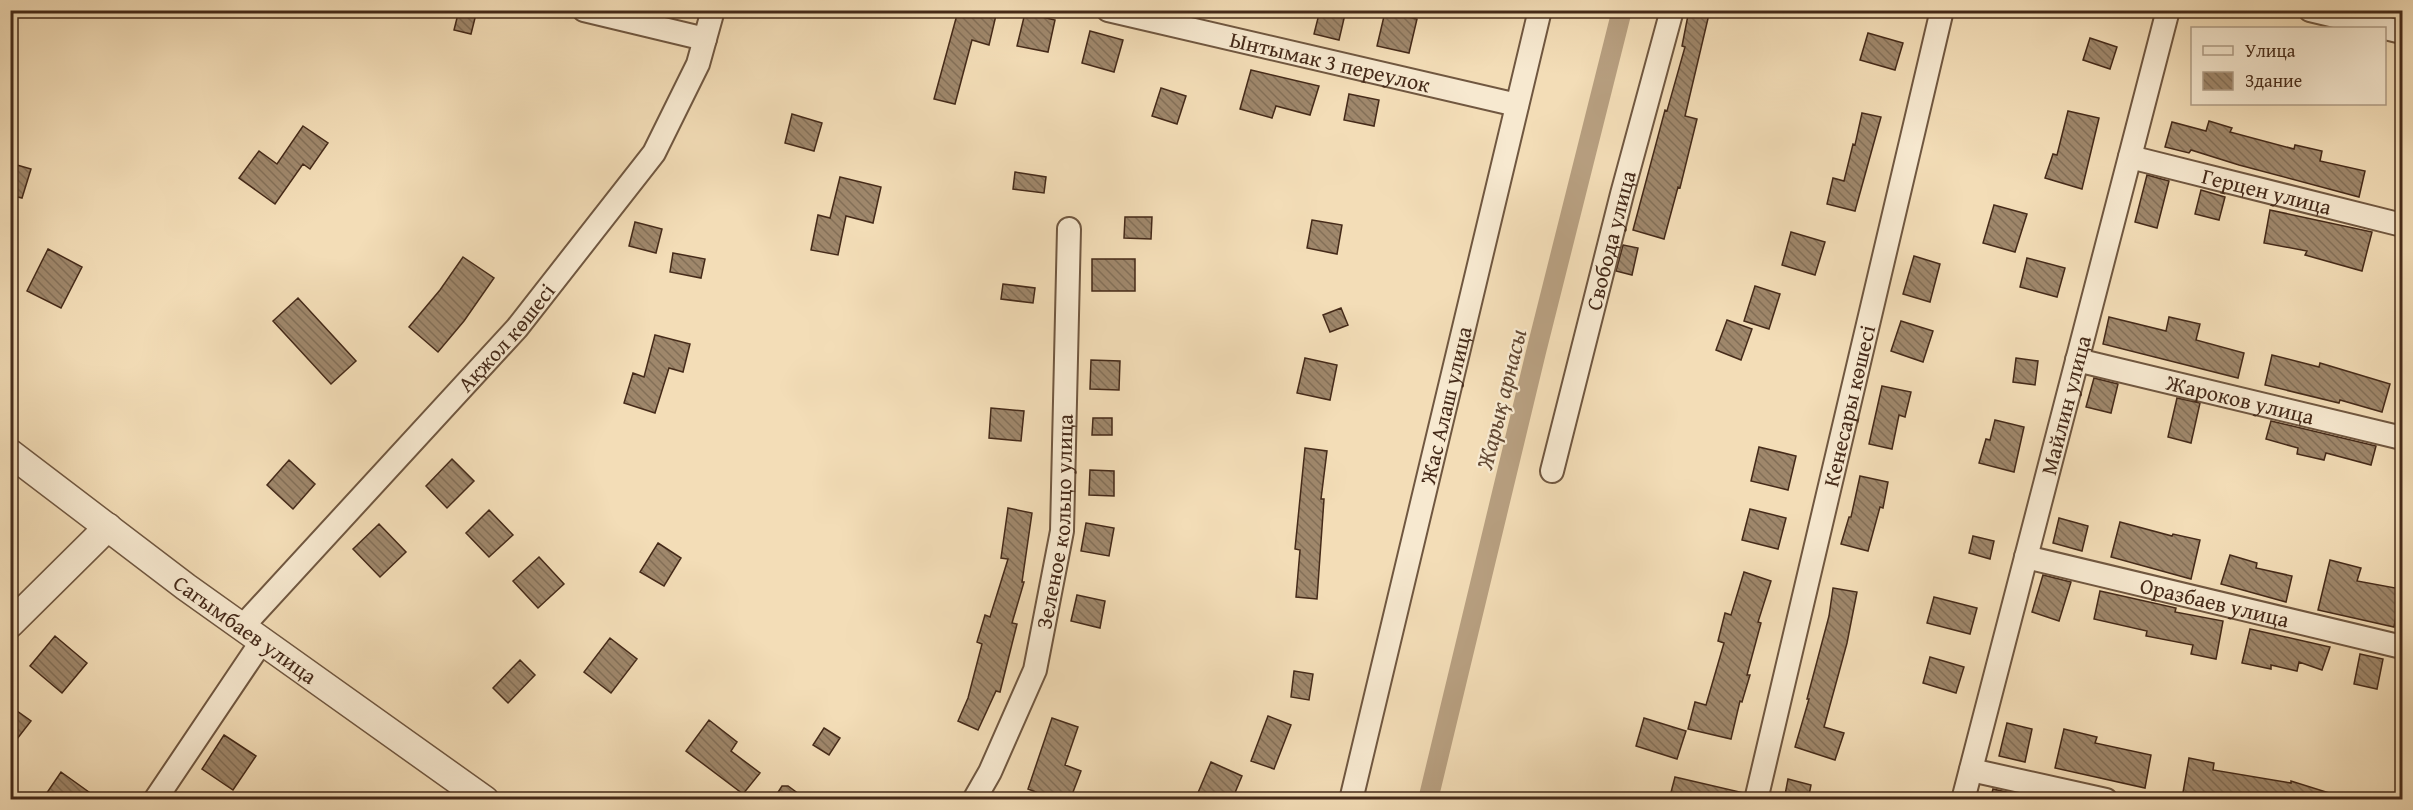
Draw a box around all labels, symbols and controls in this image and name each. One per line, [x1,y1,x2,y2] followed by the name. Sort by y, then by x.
[1227,23,1434,100] street label: Ынтымак 3 переулок
[2191,27,2386,105] legend
[2245,37,2296,64] text: Улица
[2245,67,2302,94] text: Здание
[2199,160,2336,223] street label: Герцен улица
[1577,166,1644,314] street label: Свобода улица
[450,276,562,399] street label: Ақжол көшесі
[1411,322,1480,488] street label: Жас Алаш улица
[1814,322,1883,490] street label: Кенесары көшесі
[1466,325,1535,474] water label: Жарық арнасы
[2032,331,2099,478] street label: Майлин улица
[2162,366,2318,432] street label: Жароков улица
[1027,413,1081,632] street label: Зеленое кольцо улица
[167,567,324,692] street label: Сагымбаев улица
[2137,569,2293,636] street label: Оразбаев улица

